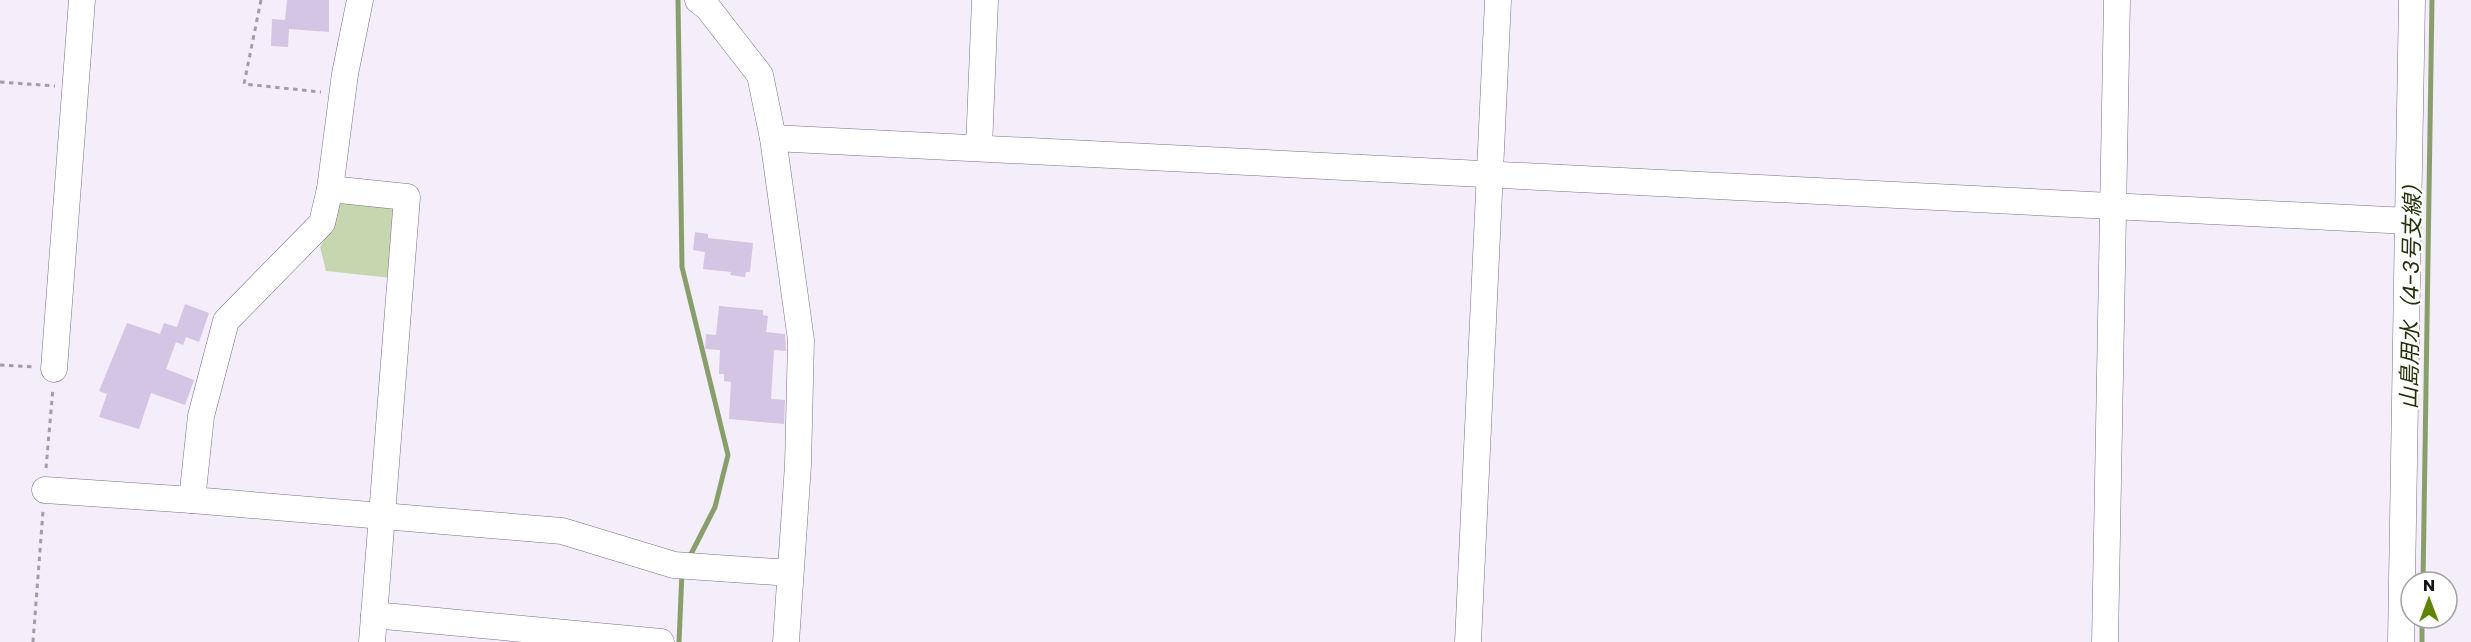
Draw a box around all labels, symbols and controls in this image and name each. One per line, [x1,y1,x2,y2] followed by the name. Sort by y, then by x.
[2393,172,2429,410] water label: 山島用水（4-3号支線）
[2399,570,2459,630] north arrow
[2423,574,2435,597] text: N

